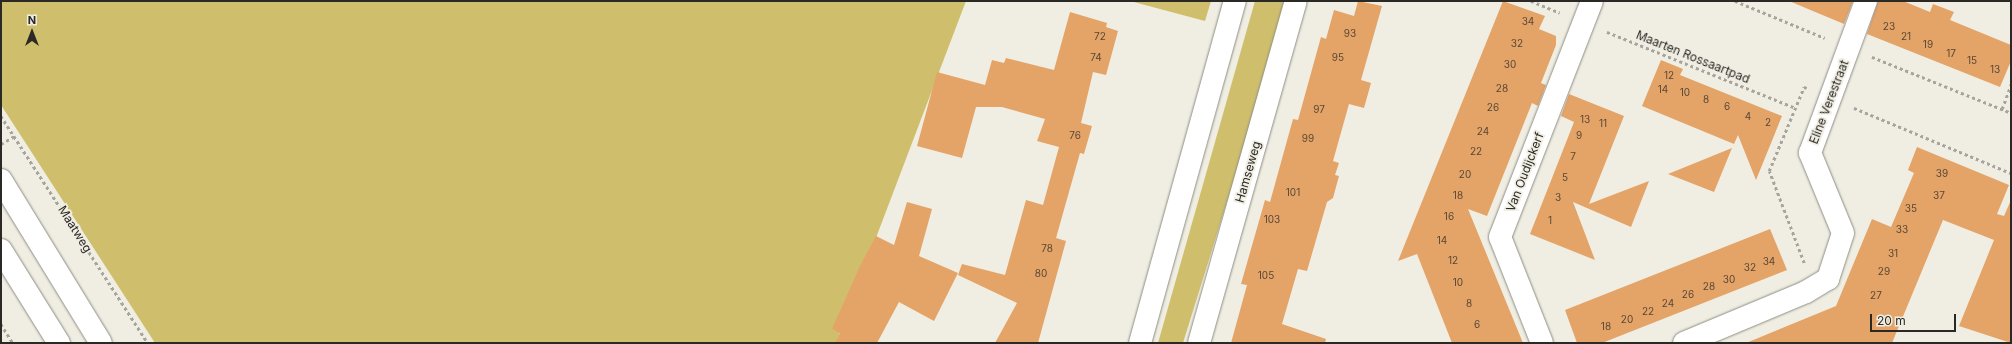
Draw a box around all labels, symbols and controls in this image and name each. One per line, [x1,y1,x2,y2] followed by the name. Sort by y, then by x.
[12,12,52,52] north arrow
[28,13,36,27] text: N
[1522,16,1534,28] house number: 34
[1883,21,1895,33] house number: 23
[1344,28,1356,40] house number: 93
[1634,28,1752,86] street label: Maarten Rossaartpad
[1094,31,1106,43] house number: 72
[1901,31,1911,43] house number: 21
[1511,38,1523,50] house number: 32
[1923,39,1933,51] house number: 19
[1946,48,1956,60] house number: 17
[1090,52,1102,64] house number: 74
[1332,52,1344,64] house number: 95
[1967,55,1977,67] house number: 15
[1806,58,1852,146] street label: Eline Verestraat
[1504,59,1516,71] house number: 30
[1990,64,2000,76] house number: 13
[1664,70,1674,82] house number: 12
[1496,83,1508,95] house number: 28
[1658,84,1668,96] house number: 14
[1680,87,1690,99] house number: 10
[1703,94,1709,106] house number: 8
[1724,101,1730,113] house number: 6
[1487,102,1499,114] house number: 26
[1313,104,1325,116] house number: 97
[1745,111,1751,123] house number: 4
[1580,114,1590,126] house number: 13
[1765,117,1771,129] house number: 2
[1599,118,1607,130] house number: 11
[1477,126,1489,138] house number: 24
[1069,130,1081,142] house number: 76
[1503,130,1547,214] street label: Van Oudijckerf
[1576,130,1582,142] house number: 9
[1302,133,1314,145] house number: 99
[1232,140,1264,204] street label: Hamseweg
[1470,146,1482,158] house number: 22
[1570,151,1576,163] house number: 7
[1936,168,1948,180] house number: 39
[1459,169,1471,181] house number: 20
[1562,172,1568,184] house number: 5
[1286,187,1300,199] house number: 101
[1453,190,1463,202] house number: 18
[1933,190,1945,202] house number: 37
[1555,192,1561,204] house number: 3
[55,203,95,255] street label: Maatweg
[1905,203,1917,215] house number: 35
[1444,211,1454,223] house number: 16
[1264,214,1280,226] house number: 103
[1548,215,1552,227] house number: 1
[1896,224,1908,236] house number: 33
[1437,235,1447,247] house number: 14
[1041,243,1053,255] house number: 78
[1888,248,1898,260] house number: 31
[1448,255,1458,267] house number: 12
[1763,256,1775,268] house number: 34
[1744,262,1756,274] house number: 32
[1878,266,1890,278] house number: 29
[1035,268,1047,280] house number: 80
[1258,270,1274,282] house number: 105
[1723,274,1735,286] house number: 30
[1453,277,1463,289] house number: 10
[1703,281,1715,293] house number: 28
[1682,289,1694,301] house number: 26
[1870,290,1882,302] house number: 27
[1466,298,1472,310] house number: 8
[1662,298,1674,310] house number: 24
[1642,306,1654,318] house number: 22
[1872,306,1958,332] scale bar
[1877,313,1906,328] text: 20 m
[1621,314,1633,326] house number: 20
[1474,319,1480,331] house number: 6
[1601,321,1611,333] house number: 18

